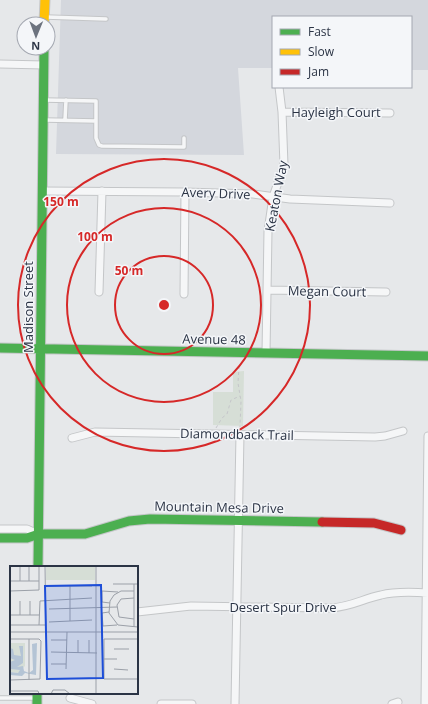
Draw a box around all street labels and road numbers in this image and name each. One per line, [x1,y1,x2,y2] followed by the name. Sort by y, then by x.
[291,103,381,121] street label: Hayleigh Court
[260,158,292,233] street label: Keaton Way
[181,183,251,203] street label: Avery Drive
[19,261,37,353] street label: Madison Street
[288,281,367,301] street label: Megan Court
[182,329,246,349] street label: Avenue 48
[180,424,294,444] street label: Diamondback Trail
[154,497,284,517] street label: Mountain Mesa Drive
[229,598,337,616] street label: Desert Spur Drive

